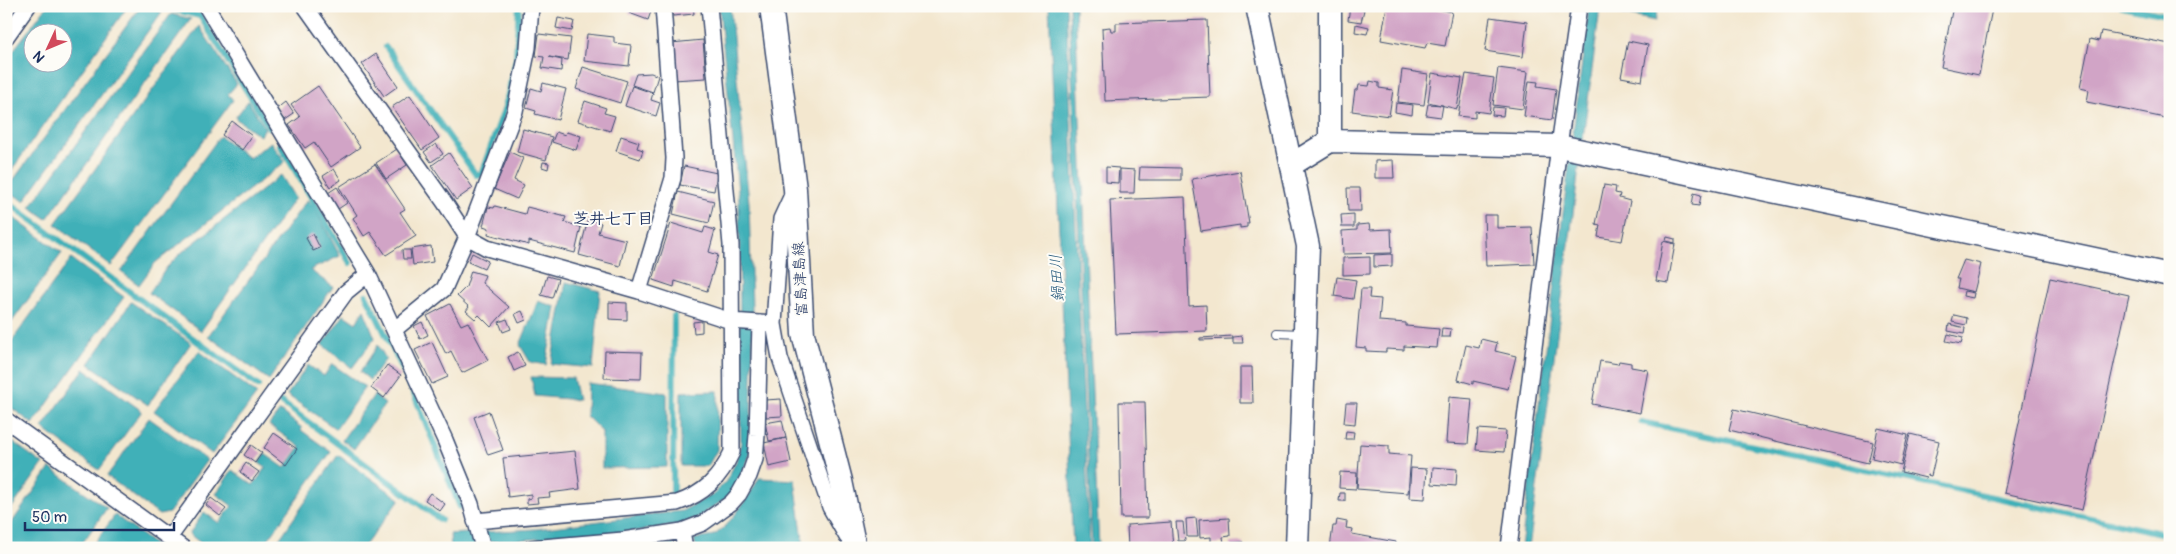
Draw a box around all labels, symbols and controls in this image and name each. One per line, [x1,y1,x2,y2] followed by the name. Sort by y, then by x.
[22,22,72,72] north arrow
[30,47,48,66] text: N
[573,209,653,229] district label: 芝井七丁目
[789,241,812,317] street label: 富島津島線
[1046,253,1068,302] water label: 鍋田川
[25,499,174,531] scale bar
[32,508,67,527] text: 50 m

